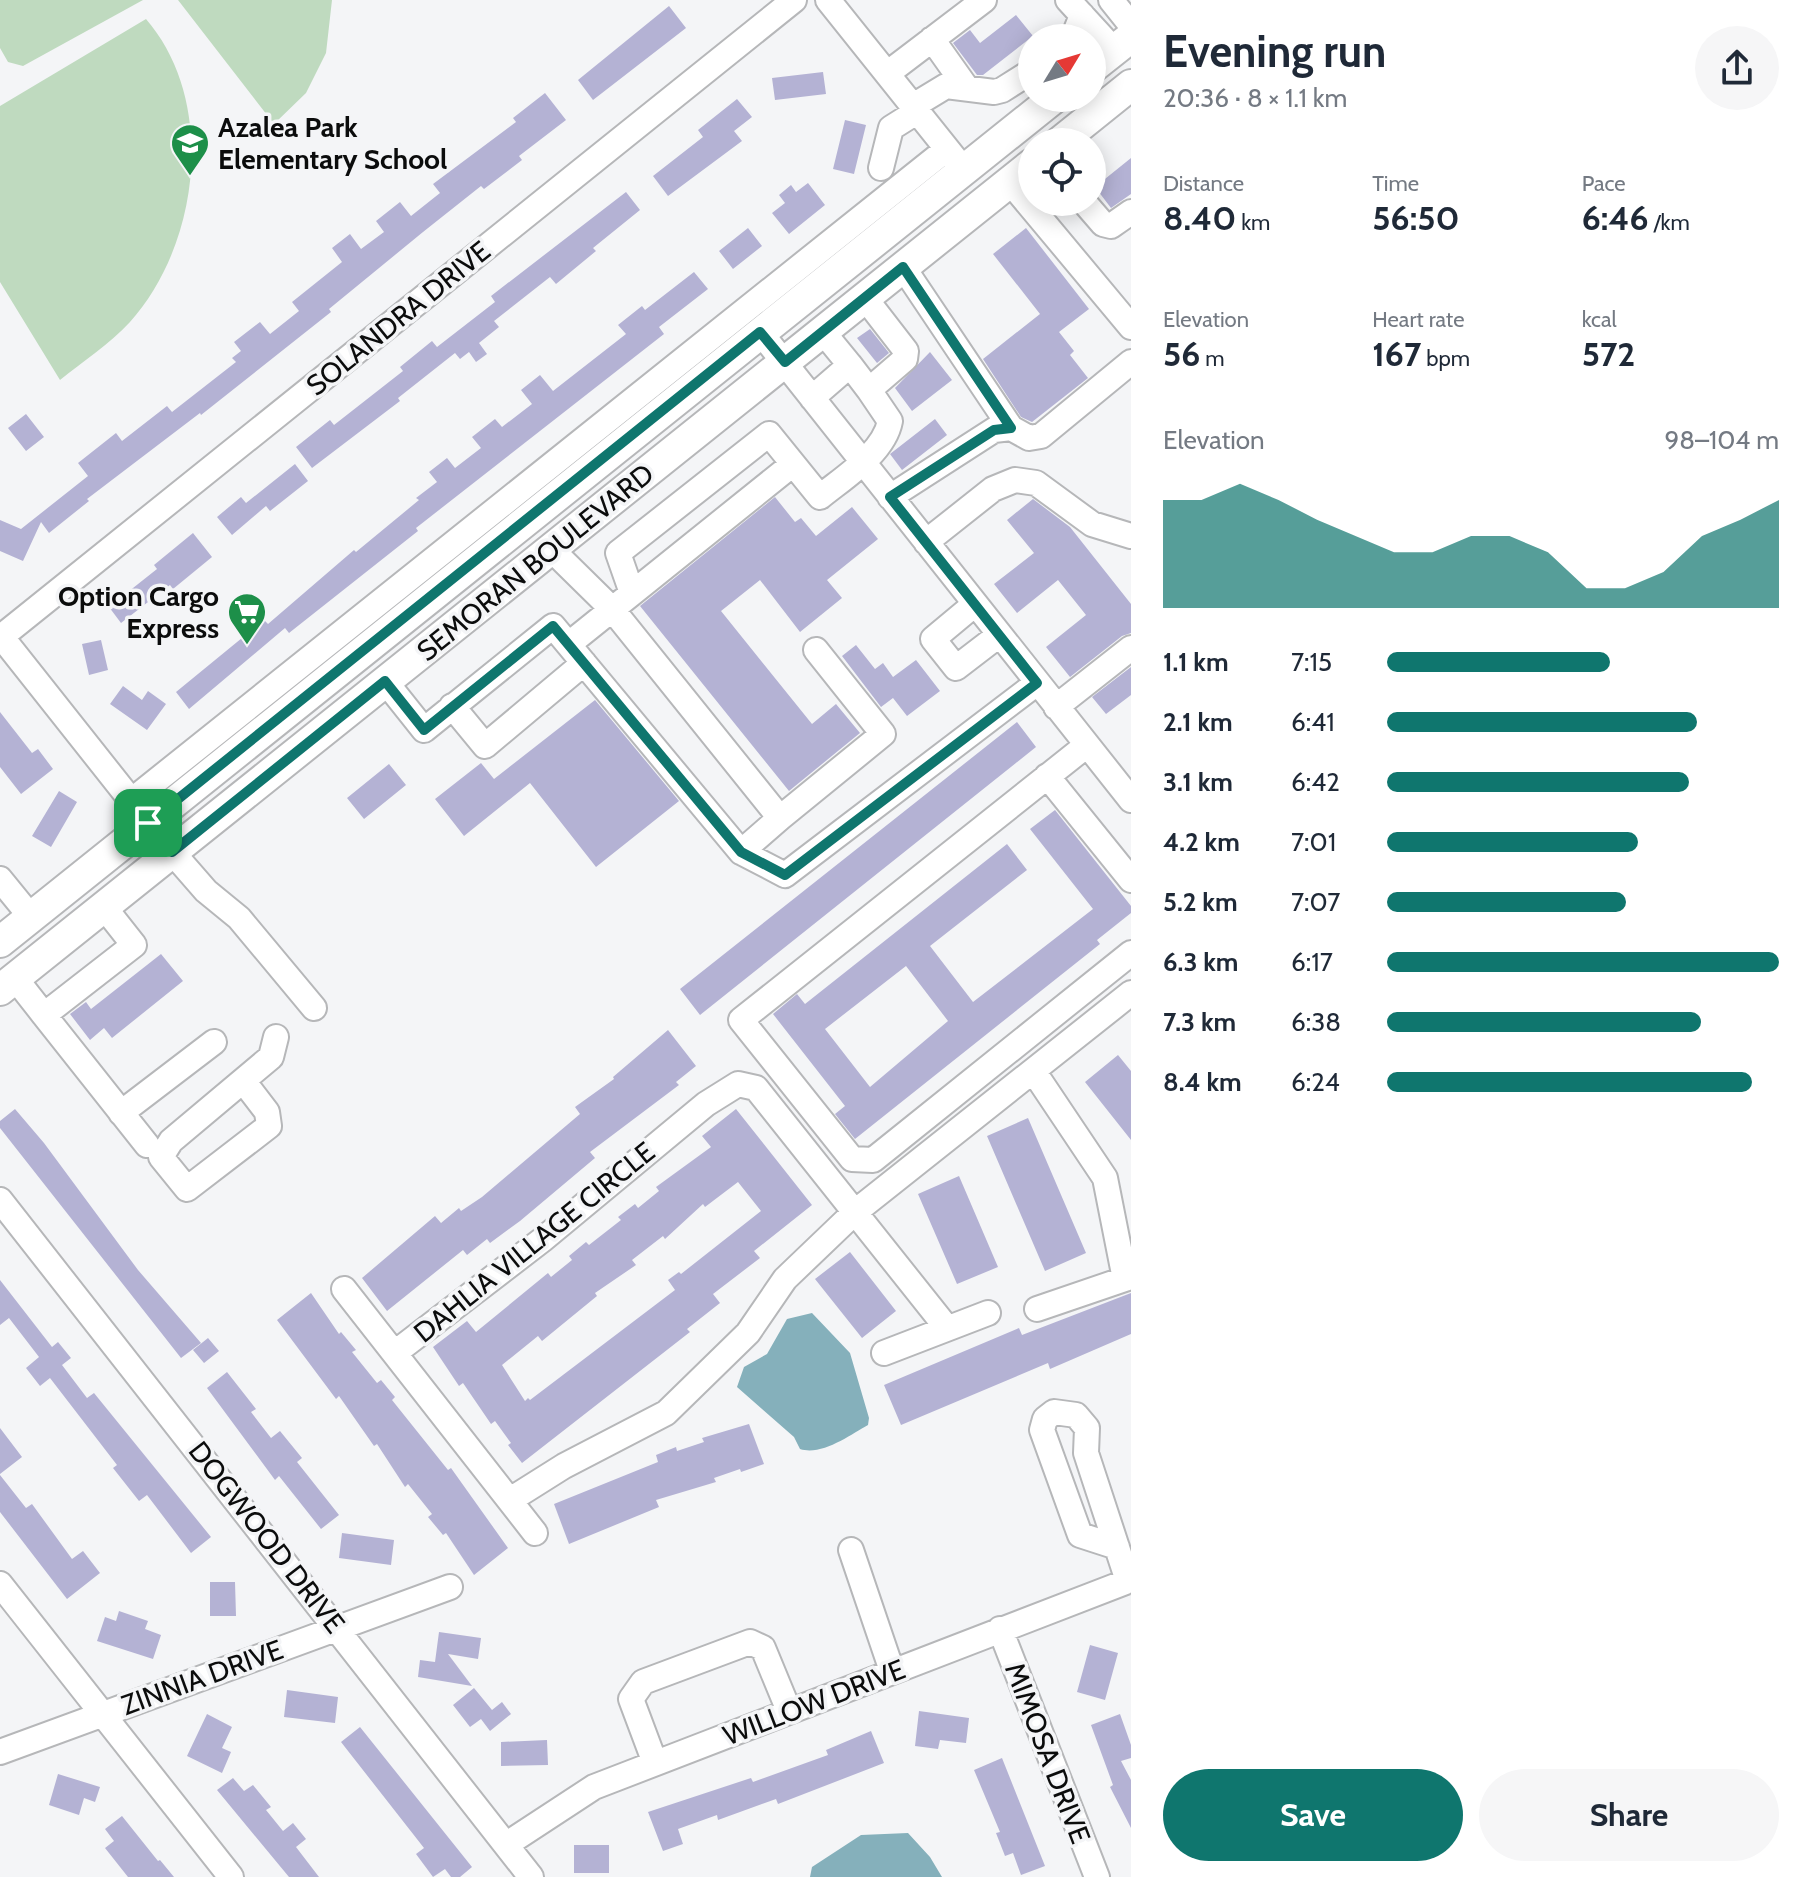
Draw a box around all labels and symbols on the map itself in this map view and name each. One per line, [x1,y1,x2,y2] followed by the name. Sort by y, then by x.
[1018,24,1106,112] north arrow
[218,110,447,176] place label: Azalea Park Elementary School
[169,122,211,177] school or university icon: Azalea Park Elementary School
[299,233,497,403] street label: SOLANDRA DRIVE
[410,456,660,668] street label: SEMORAN BOULEVARD
[58,579,219,645] place label: Option Cargo Express
[226,591,268,646] supermarket icon: Option Cargo Express
[114,789,182,857] pin
[407,1134,661,1350] street label: DAHLIA VILLAGE CIRCLE
[182,1434,352,1640] street label: DOGWOOD DRIVE
[116,1632,288,1722] street label: ZINNIA DRIVE
[718,1652,910,1752] street label: WILLOW DRIVE
[998,1658,1098,1848] street label: MIMOSA DRIVE

